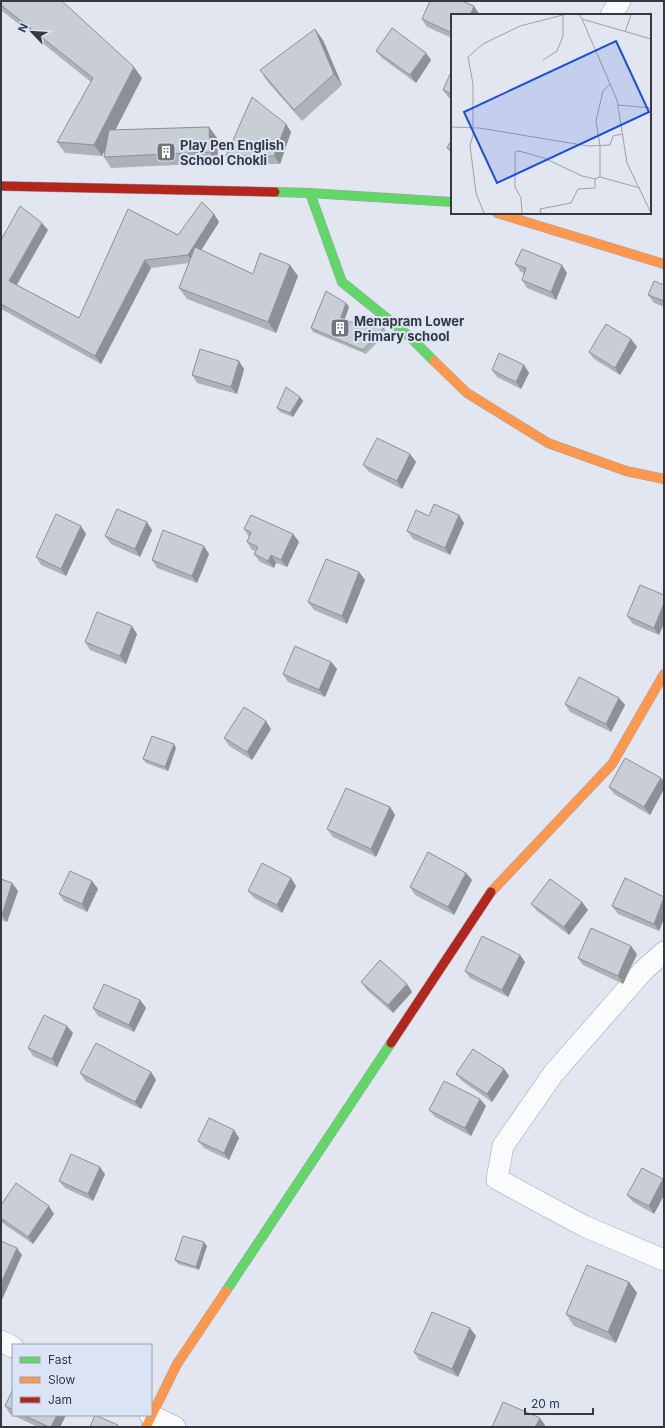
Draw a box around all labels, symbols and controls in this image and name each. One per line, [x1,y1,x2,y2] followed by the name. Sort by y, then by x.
[12,12,52,52] north arrow
[451,14,651,214] inset map
[15,21,31,35] text: N
[180,137,284,168] place label: Play Pen English School Chokli
[155,141,177,163] building icon: Play Pen English School Chokli
[354,313,465,344] place label: Menapram Lower Primary school
[329,317,351,339] building icon: Menapram Lower Primary school
[12,1344,152,1416] legend
[48,1352,72,1367] text: Fast
[48,1372,76,1387] text: Slow
[525,1390,593,1416] scale bar
[48,1392,72,1407] text: Jam
[531,1396,560,1411] text: 20 m

